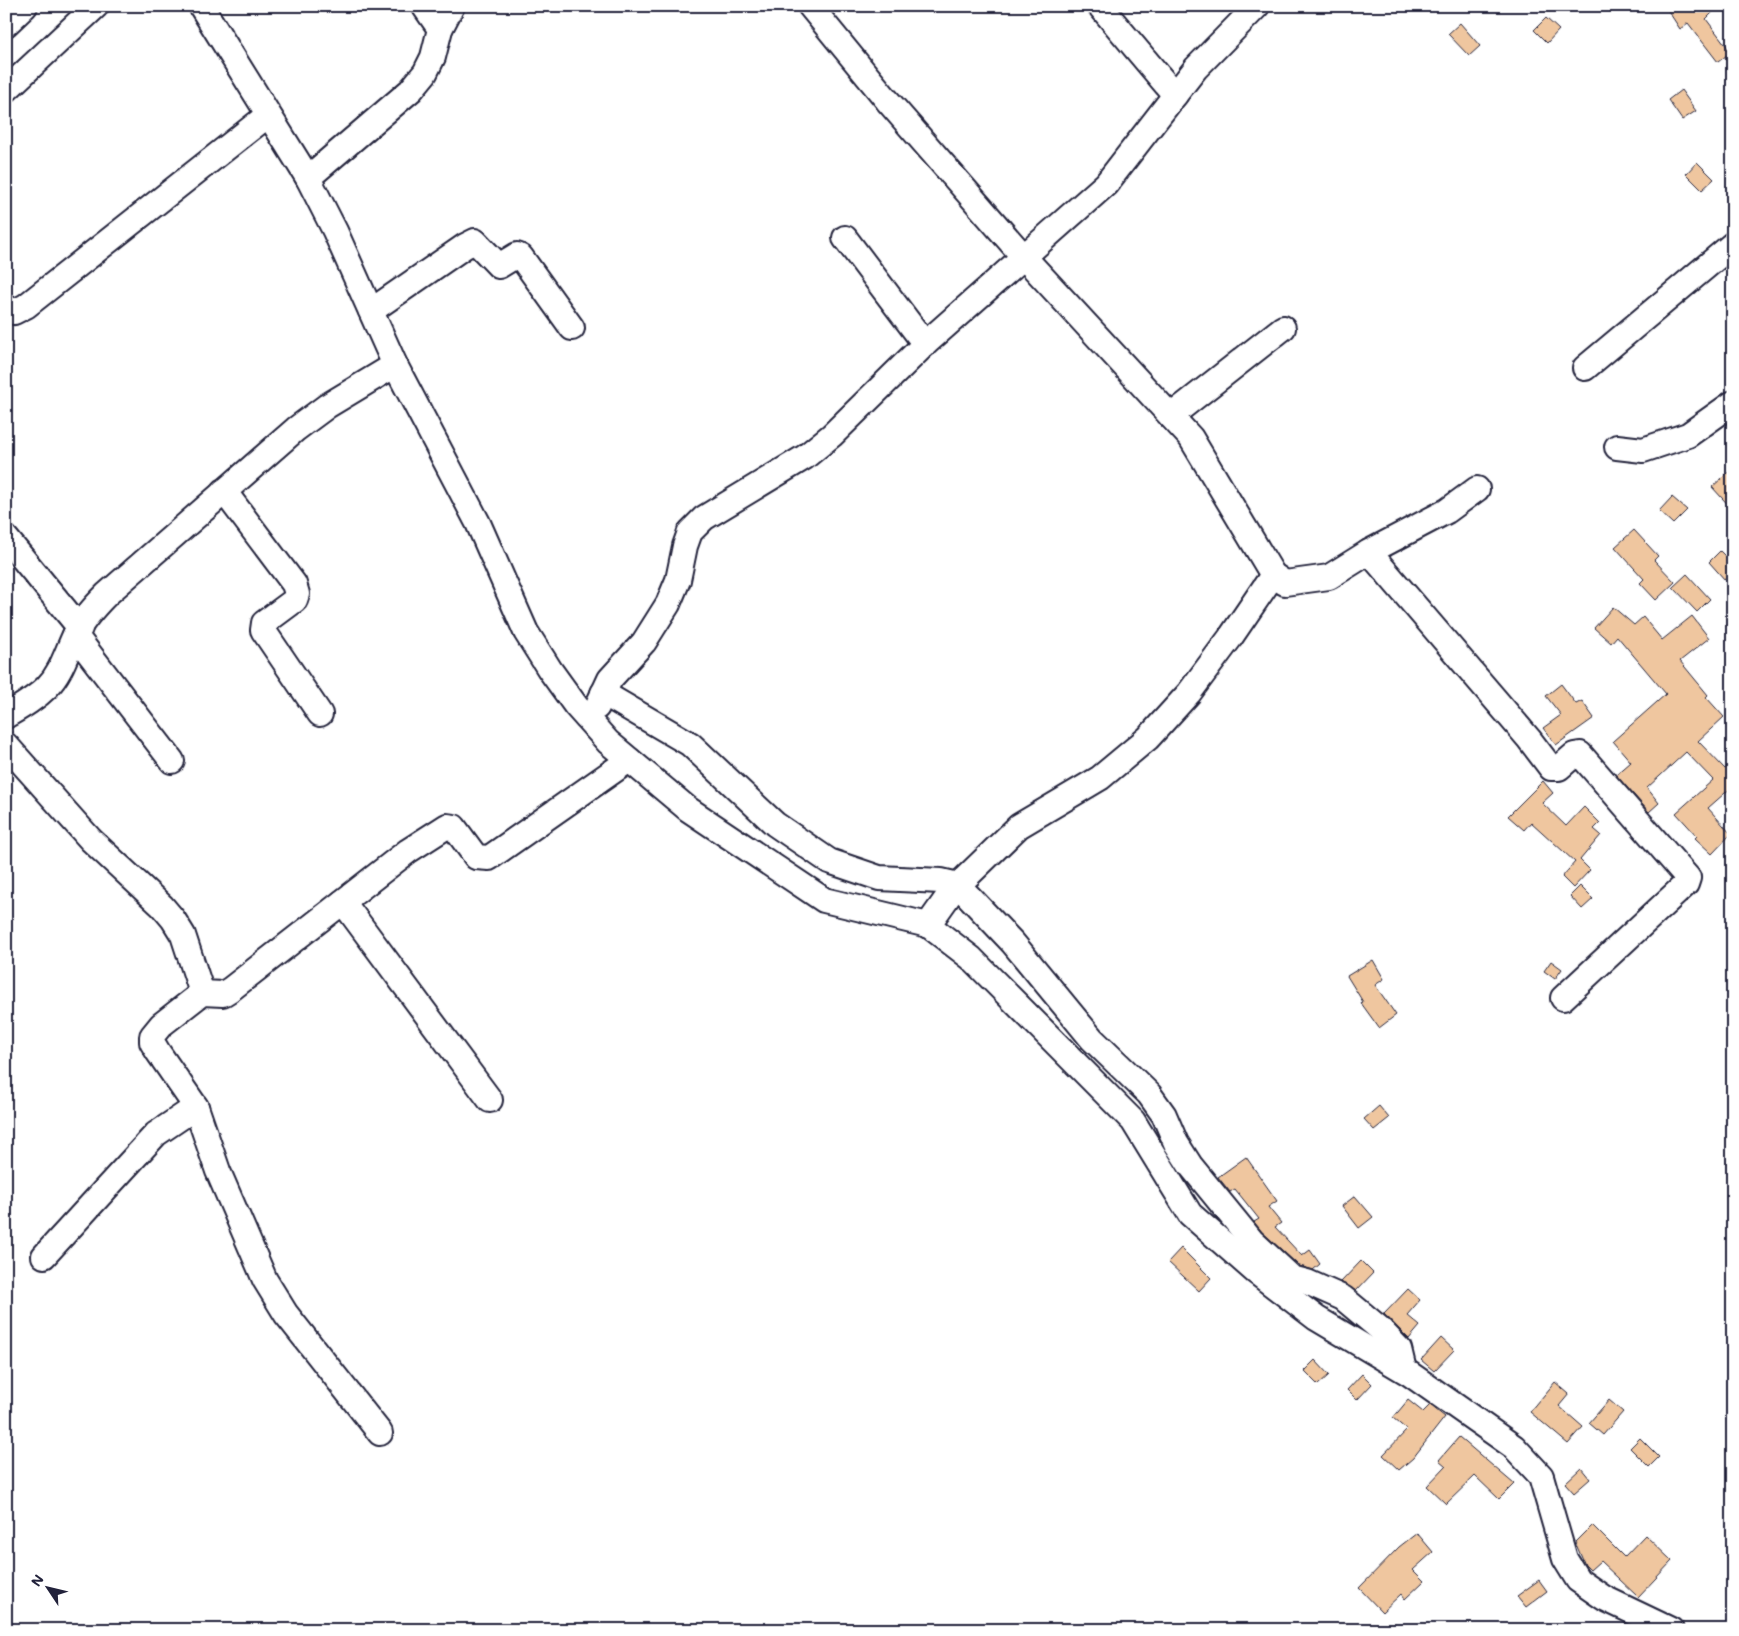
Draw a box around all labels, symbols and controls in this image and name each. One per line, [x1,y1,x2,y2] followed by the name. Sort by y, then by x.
[22,1564,72,1614] north arrow
[26,1570,48,1590] text: N

